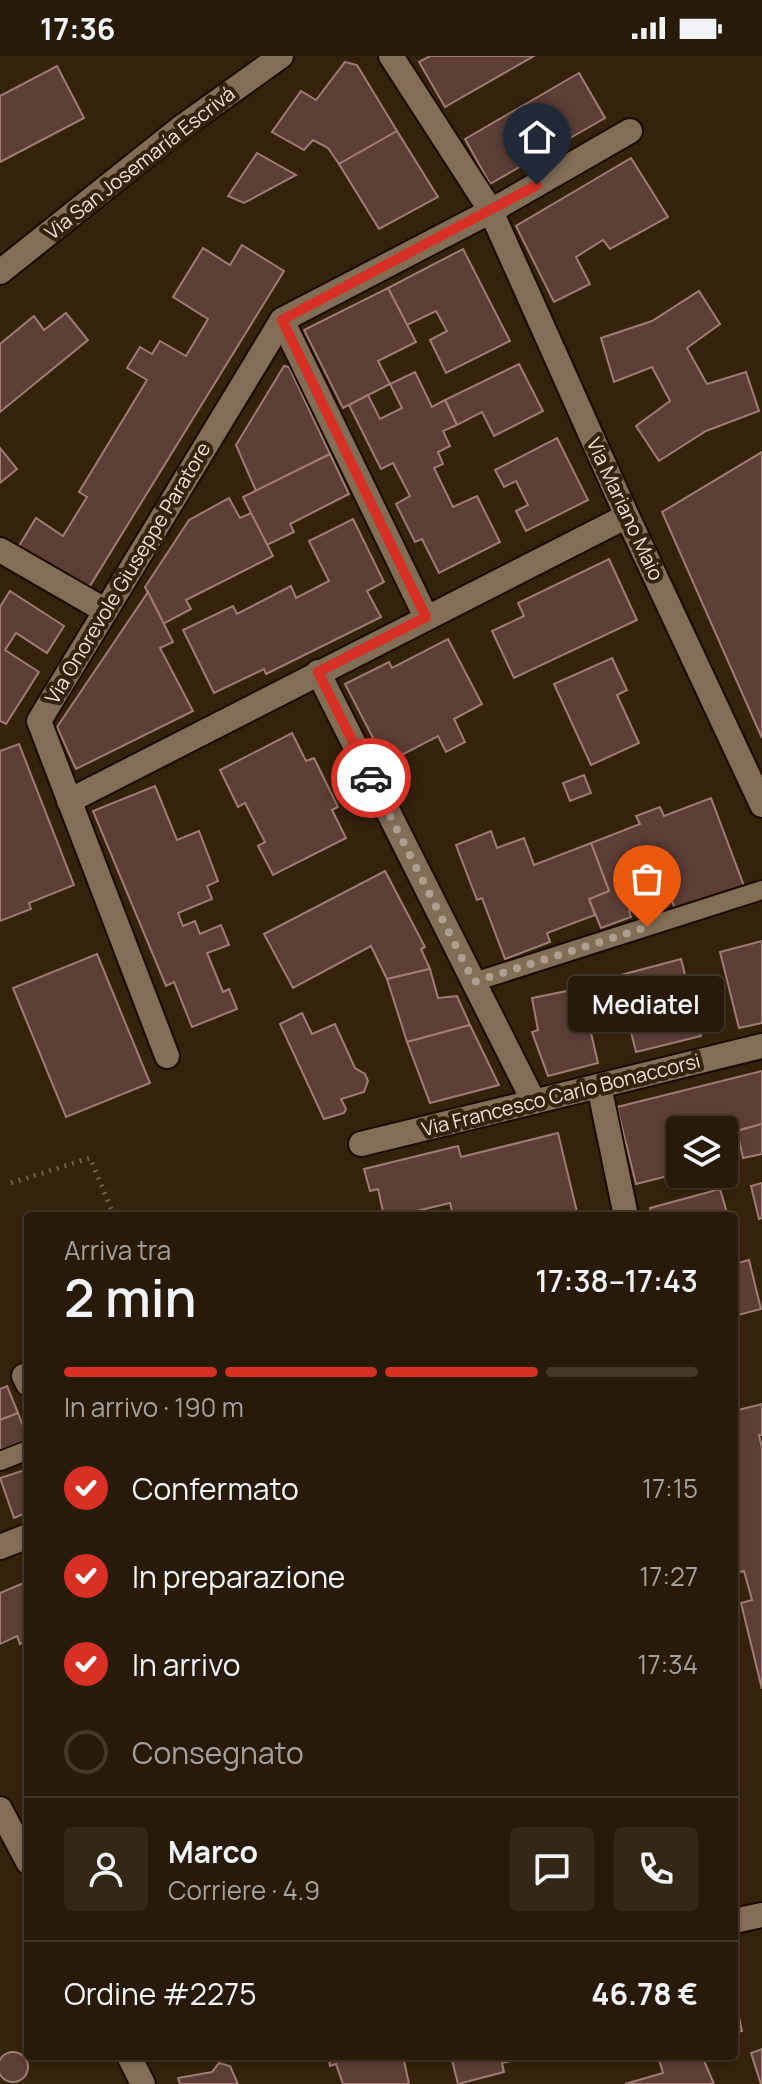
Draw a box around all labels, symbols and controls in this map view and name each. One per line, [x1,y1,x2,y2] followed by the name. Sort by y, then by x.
[40,8,116,49] text: 17:36
[39,80,240,245] street label: Via San Josemaría Escrivá
[503,103,571,185] pin
[515,115,559,159] icon: home
[581,433,670,585] street label: Via Mariano Maio
[39,437,217,708] street label: Via Onorevole Giuseppe Paratore
[331,738,411,818] courier
[349,756,393,800] icon: car
[613,845,681,927] pin
[625,857,669,901] icon: bag
[569,975,725,1031] callout: Mediatel
[592,986,700,1022] text: Mediatel
[419,1047,703,1142] street label: Via Francesco Carlo Bonaccorsi
[666,1116,738,1188] map controls
[666,1116,738,1188] button: layers
[64,1232,171,1268] text: Arriva tra
[535,1260,698,1301] text: 17:38–17:43
[64,1262,197,1333] text: 2 min
[64,1389,244,1425] text: In arrivo · 190 m
[64,1466,108,1510] icon: check
[132,1468,299,1509] text: Confermato
[642,1470,698,1506] text: 17:15
[64,1554,108,1598] icon: check
[132,1556,345,1597] text: In preparazione
[639,1558,698,1594] text: 17:27
[64,1642,108,1686] icon: check
[132,1644,241,1685] text: In arrivo
[637,1646,698,1682] text: 17:34
[132,1732,304,1773] text: Consegnato
[64,1827,148,1911] button: person
[510,1827,594,1911] button: chat
[614,1827,698,1911] button: phone
[168,1831,258,1872] text: Marco
[168,1872,320,1908] text: Corriere · 4.9
[64,1973,256,2014] text: Ordine #2275
[591,1973,698,2014] text: 46.78 €

